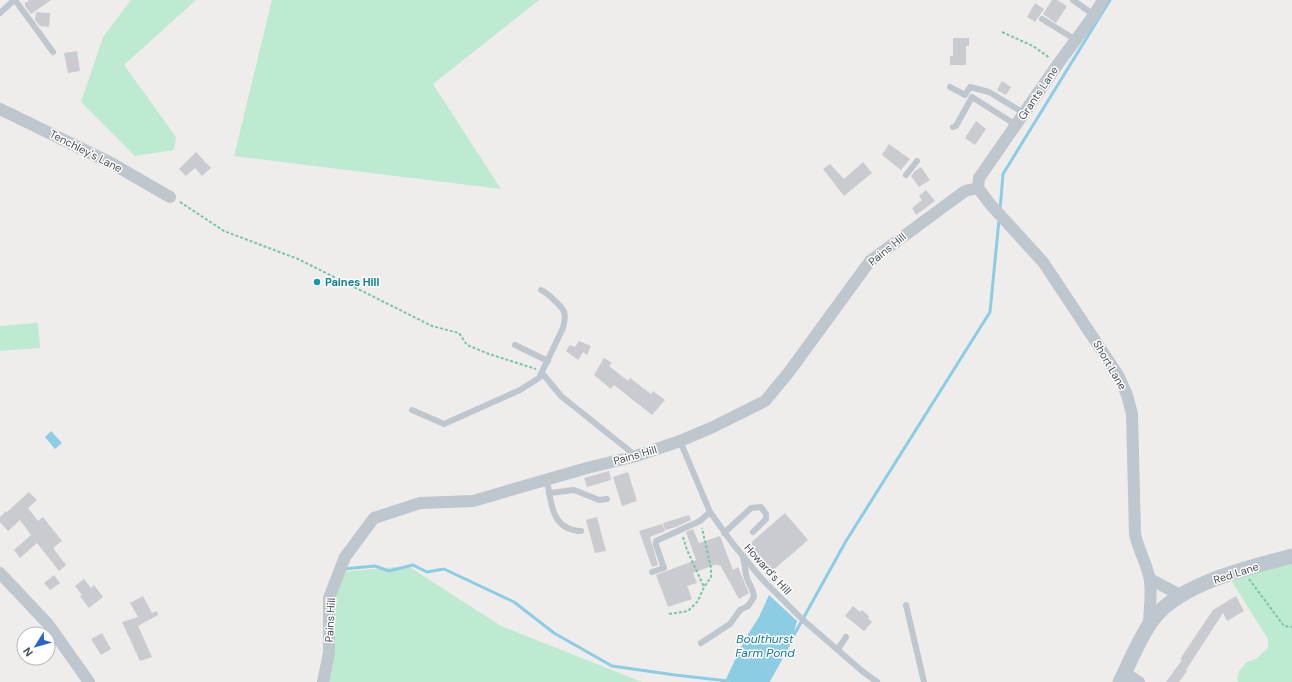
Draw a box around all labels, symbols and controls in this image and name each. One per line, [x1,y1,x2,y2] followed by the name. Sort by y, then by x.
[1015,63,1061,123] street label: Grants Lane
[47,127,125,175] street label: Tenchley's Lane
[865,230,909,268] street label: Pains Hill
[325,275,380,289] place label: Paines Hill
[312,277,322,287] marker: Paines Hill
[1090,338,1130,392] street label: Short Lane
[612,442,658,468] street label: Pains Hill
[741,541,795,597] street label: Howard's Hill
[1212,559,1260,587] street label: Red Lane
[322,597,338,643] street label: Pains Hill
[16,626,56,666] north arrow
[735,631,795,661] water label: Boulthurst Farm Pond
[20,645,36,659] text: N

